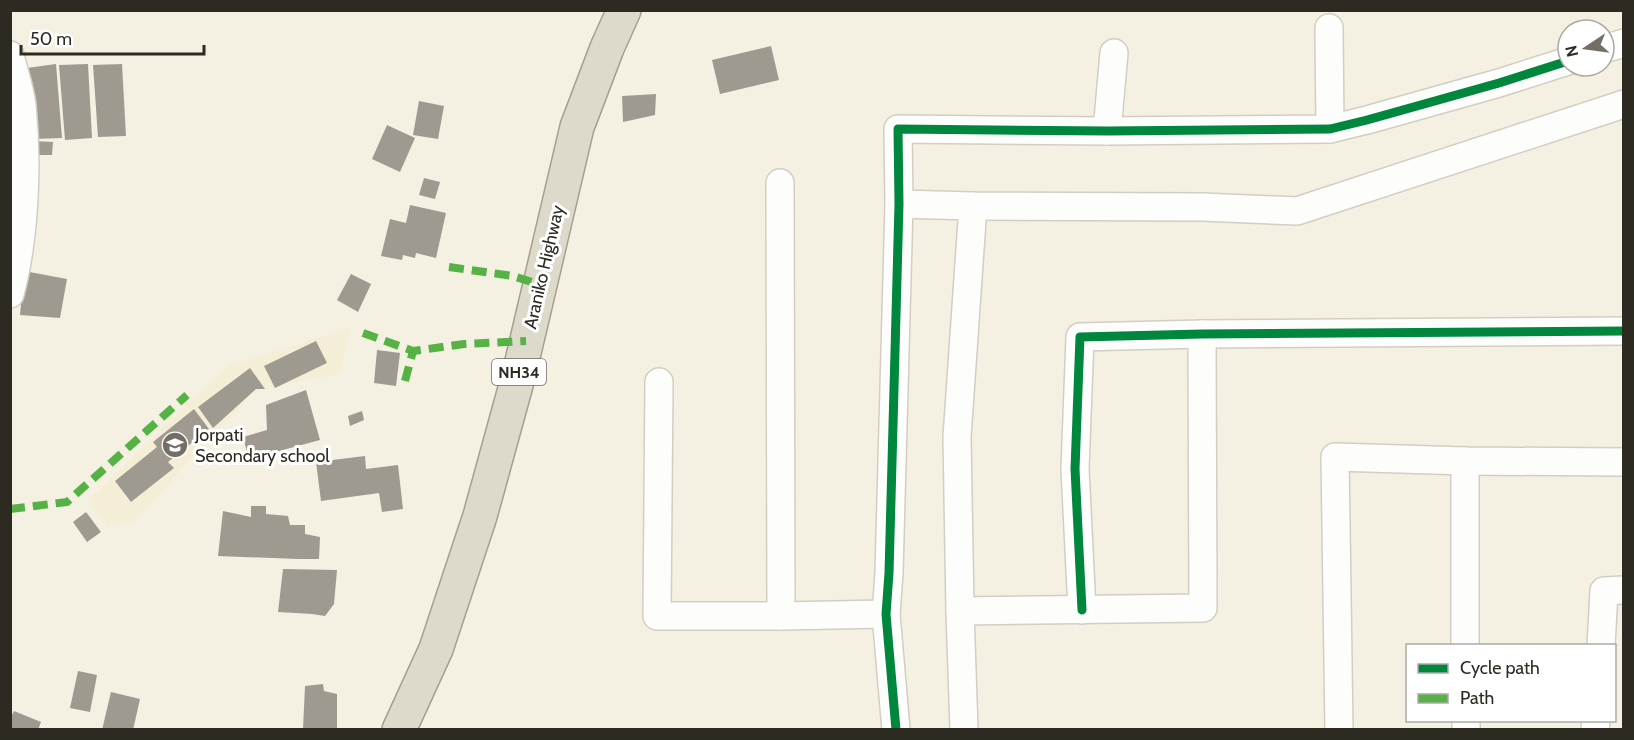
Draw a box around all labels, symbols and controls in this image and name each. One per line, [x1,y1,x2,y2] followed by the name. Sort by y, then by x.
[21,18,204,56] scale bar
[1556,18,1616,78] north arrow
[30,28,72,50] text: 50 m
[1561,44,1582,59] text: N
[519,203,569,331] street label: Araniko Highway
[492,359,546,385] road number: NH34
[194,424,330,467] place label: Jorpati Secondary school
[160,430,190,460] school or university icon: Jorpati Secondary school
[1406,644,1616,722] legend
[1460,657,1540,679] text: Cycle path
[1460,687,1494,709] text: Path

